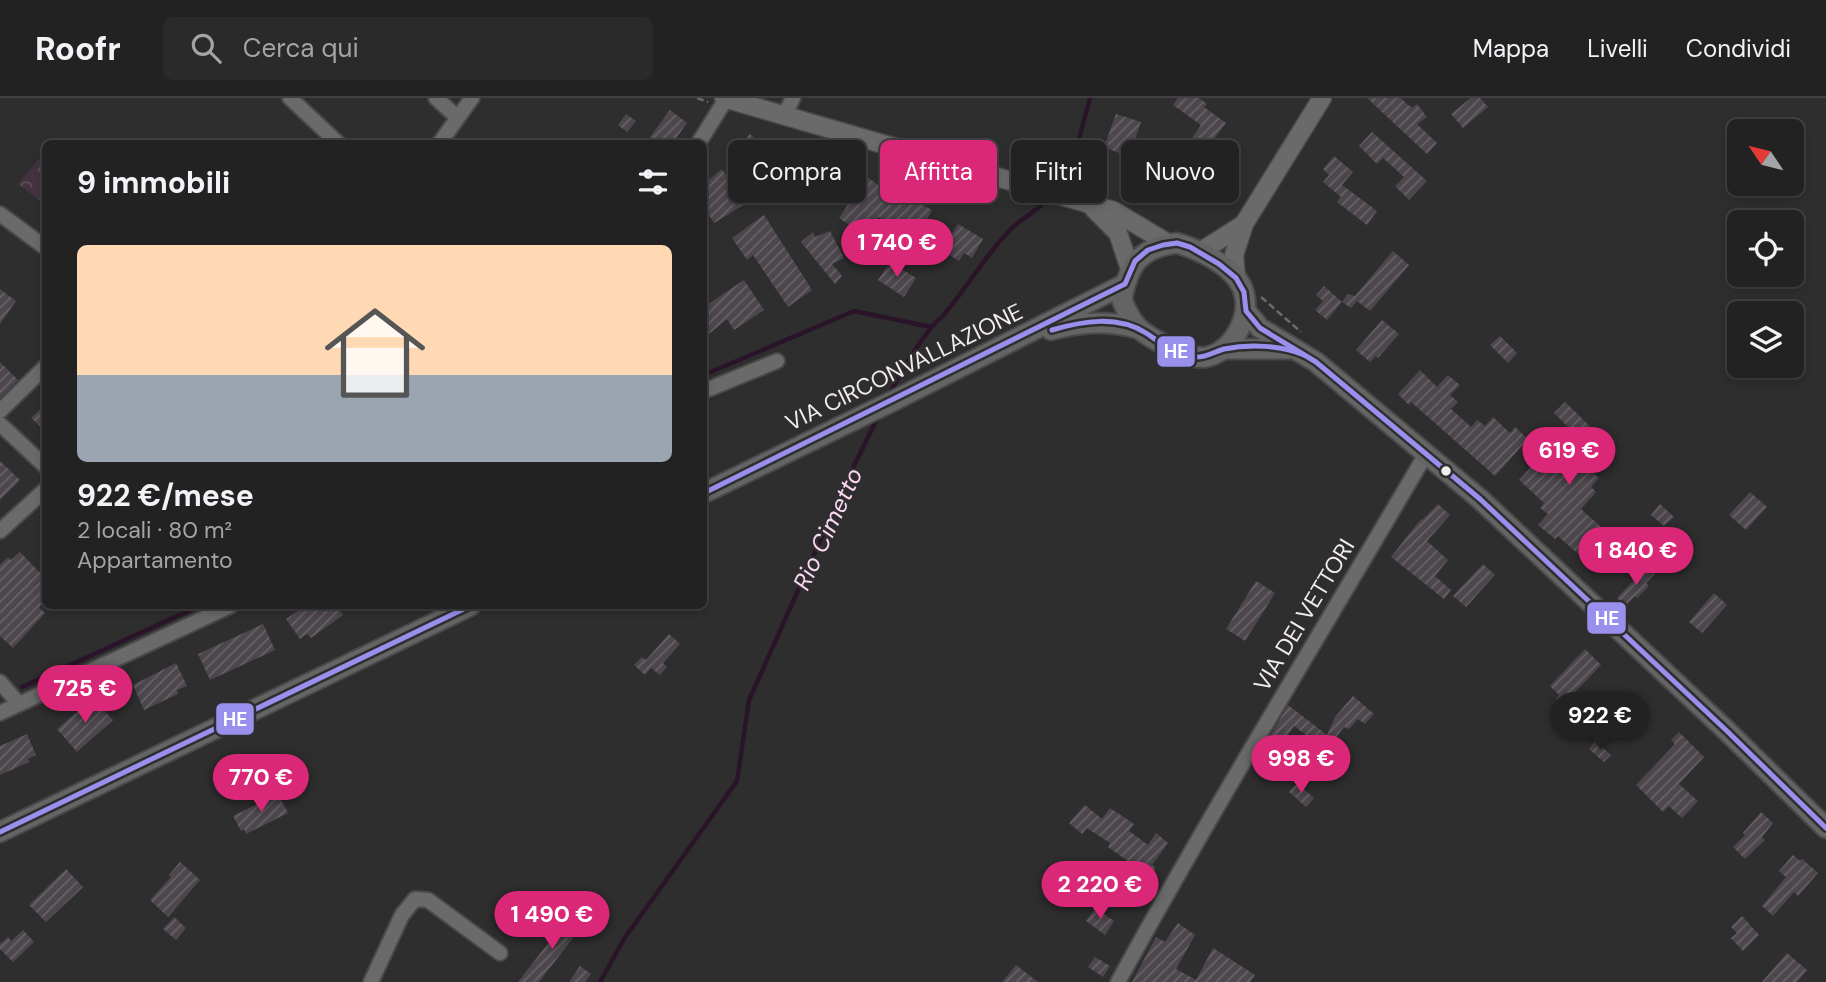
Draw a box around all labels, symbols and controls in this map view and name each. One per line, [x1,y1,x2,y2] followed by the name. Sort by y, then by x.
[163,17,653,80] search box
[35,27,121,70] text: Roofr
[187,29,225,67] icon: search
[243,31,359,65] text: Cerca qui
[1473,33,1549,64] text: Mappa
[1587,33,1648,64] text: Livelli
[1686,33,1791,64] text: Condividi
[1727,119,1804,196] north arrow
[1727,119,1804,378] map controls
[728,140,866,203] chip: Compra
[880,140,997,203] chip: Affitta
[1011,140,1107,203] chip: Filtri
[1121,140,1239,203] chip: Nuovo
[77,163,230,202] text: 9 immobili
[634,163,672,201] icon: filters
[1727,210,1804,287] button: locate
[832,220,962,279] pin: 1 740 €
[857,227,937,257] text: 1 740 €
[312,290,438,416] icon: home
[780,296,1028,438] street label: VIA CIRCONVALLAZIONE
[1727,301,1804,378] button: layers
[1156,335,1196,368] line badge: HE
[1164,339,1188,364] text: HE
[1520,428,1618,487] pin: 619 €
[1538,435,1600,465] text: 619 €
[786,463,869,595] water label: Rio Cimetto
[1439,464,1453,478] unlabelled marker
[77,476,254,515] text: 922 €/mese
[77,515,232,545] text: 2 locali · 80 m²
[1571,528,1701,587] pin: 1 840 €
[1247,533,1361,697] street label: VIA DEI VETTORI
[1594,535,1678,565] text: 1 840 €
[77,545,233,575] text: Appartamento
[1586,601,1627,635] line badge: HE
[1595,606,1619,631] text: HE
[36,666,134,725] pin: 725 €
[53,673,117,703] text: 725 €
[1551,692,1649,752] pin: 922 €
[1568,700,1632,730] text: 922 €
[215,702,255,736] line badge: HE
[223,707,247,732] text: HE
[1252,736,1350,795] pin: 998 €
[1267,743,1335,773] text: 998 €
[212,754,310,814] pin: 770 €
[229,762,293,792] text: 770 €
[1035,862,1165,921] pin: 2 220 €
[1058,869,1142,899] text: 2 220 €
[487,892,617,951] pin: 1 490 €
[510,899,594,929] text: 1 490 €

